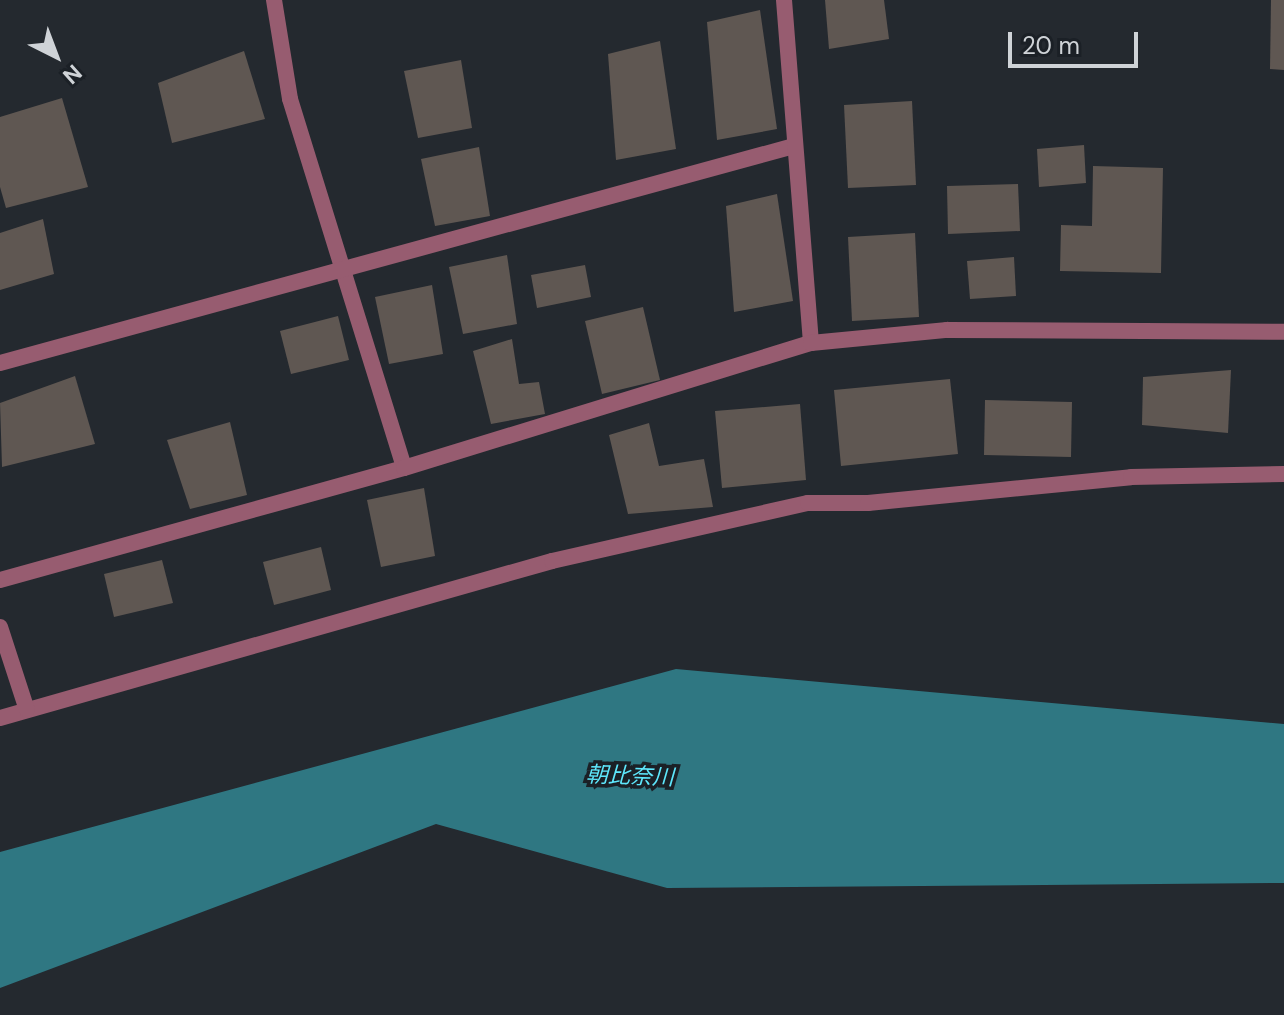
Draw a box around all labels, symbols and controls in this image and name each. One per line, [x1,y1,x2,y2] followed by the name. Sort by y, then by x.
[16,16,96,96] north arrow
[1012,16,1142,66] scale bar
[1022,30,1080,61] text: 20 m
[57,58,88,90] text: N
[586,761,674,791] water label: 朝比奈川

